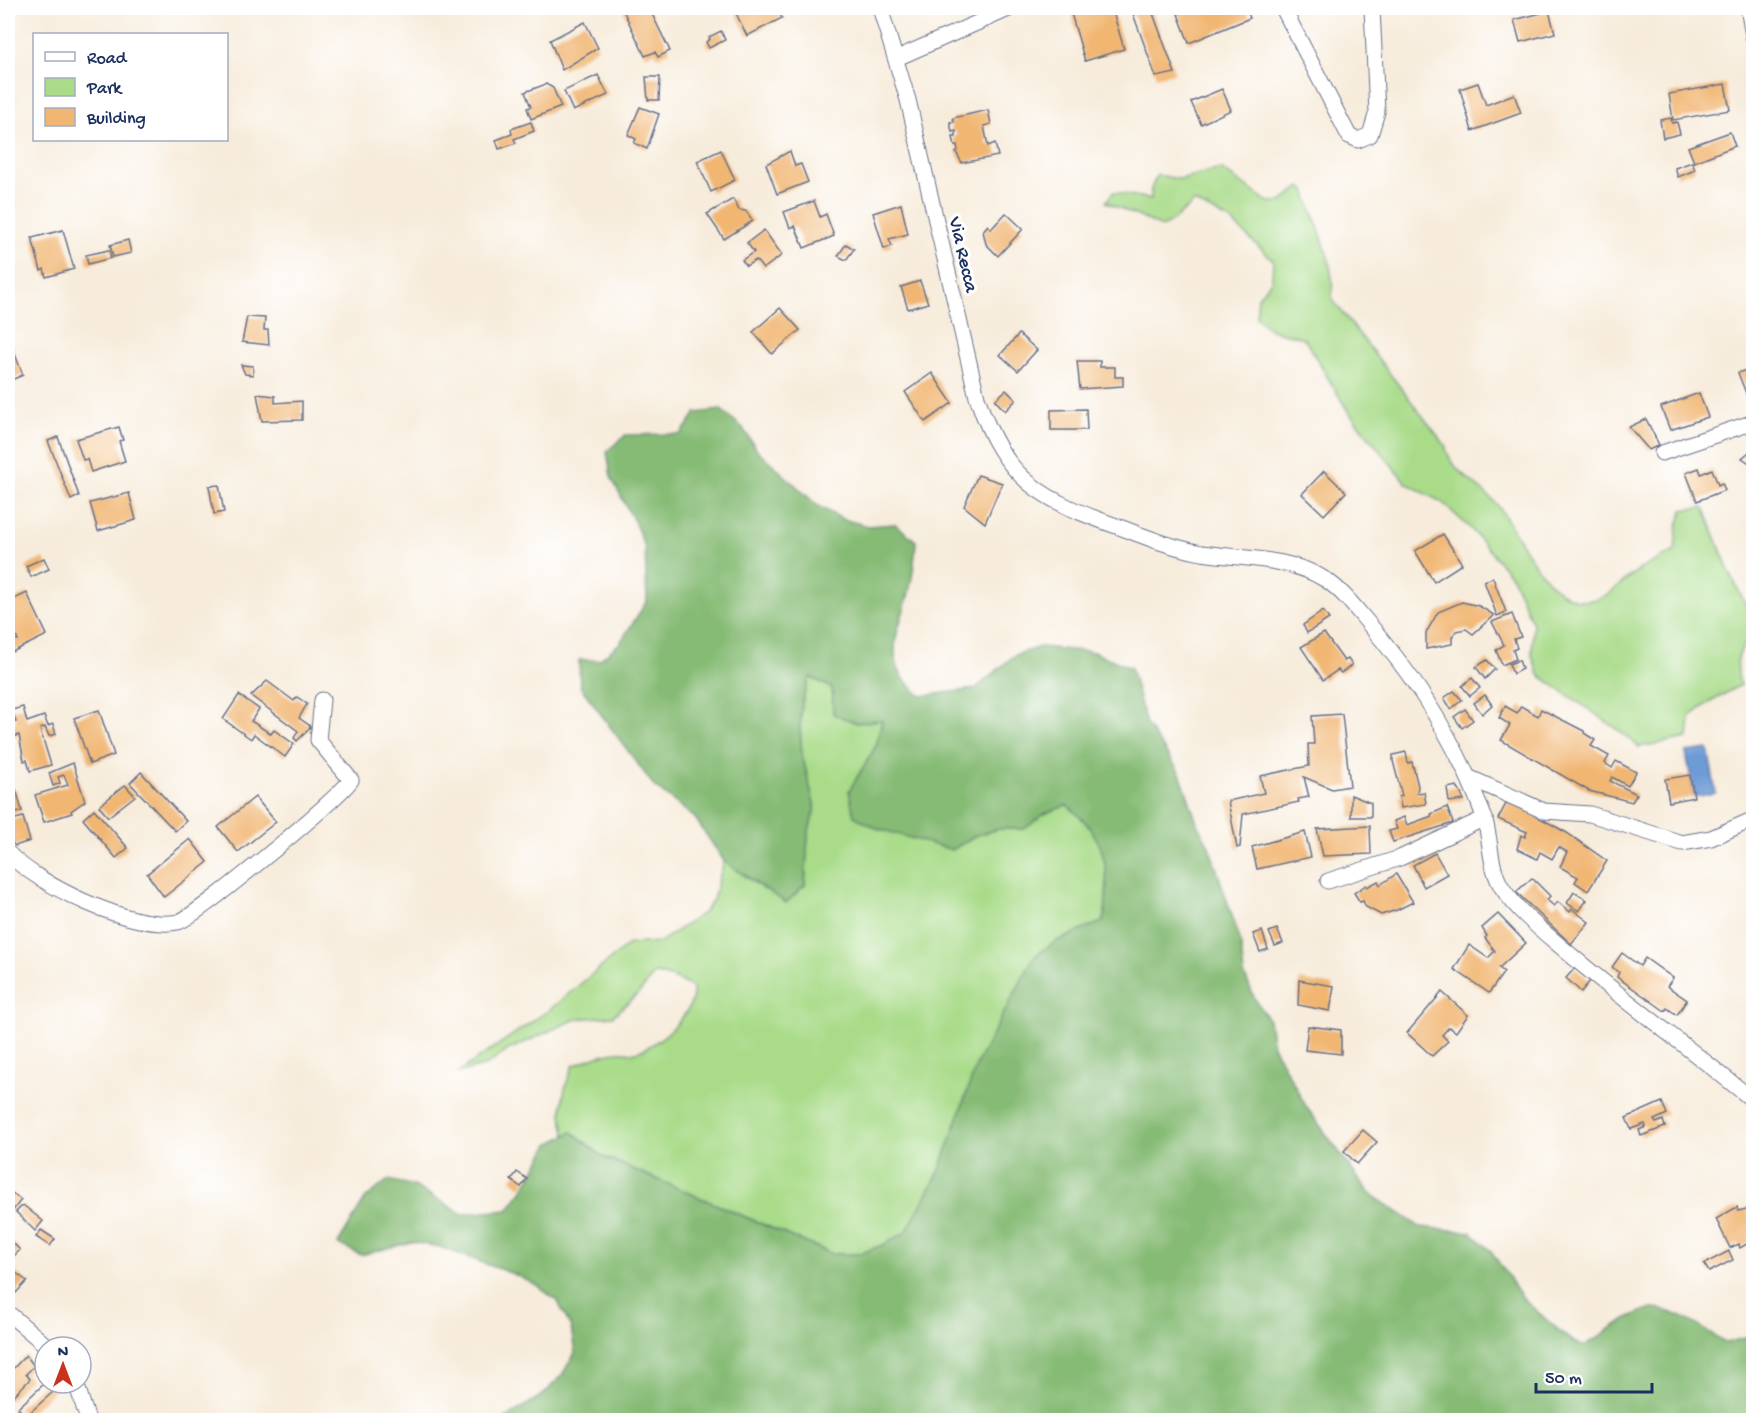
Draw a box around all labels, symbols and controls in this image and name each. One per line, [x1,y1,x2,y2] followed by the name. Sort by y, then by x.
[33,33,228,141] legend
[87,49,128,70] text: Road
[86,79,123,100] text: Park
[86,109,146,130] text: Building
[942,214,982,296] street label: Via Recca
[33,1335,93,1395] north arrow
[58,1344,69,1363] text: N
[1536,1356,1652,1394] scale bar
[1545,1369,1582,1390] text: 50 m

